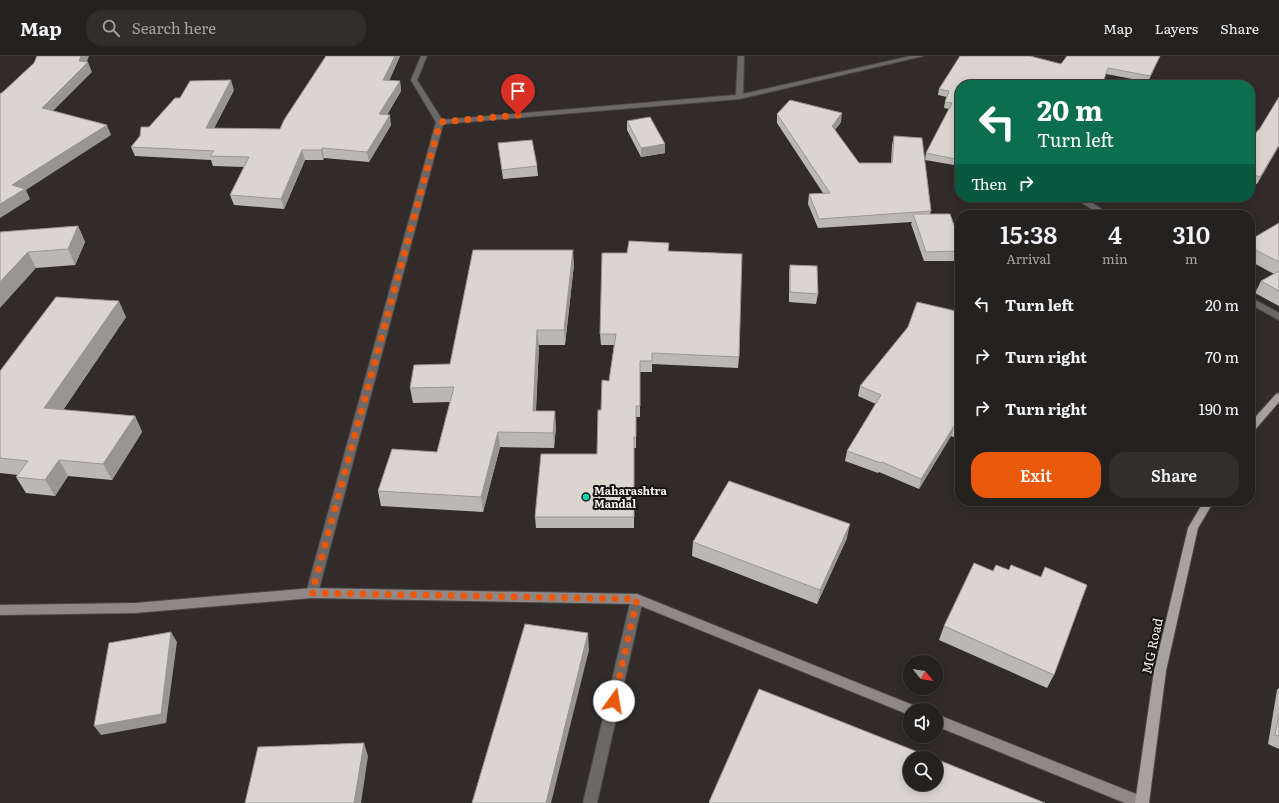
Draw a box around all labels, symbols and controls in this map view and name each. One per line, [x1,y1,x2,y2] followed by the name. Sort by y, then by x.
[86,10,366,46] search box
[20,14,62,42] text: Map
[132,16,216,39] text: Search here
[100,17,122,39] icon: search
[1103,18,1133,38] text: Map
[1155,18,1198,38] text: Layers
[1220,18,1259,38] text: Share
[501,74,535,115] pin
[507,80,529,102] icon: arrive
[1037,88,1103,130] text: 20 m
[971,96,1023,148] icon: left
[1037,126,1114,153] text: Turn left
[971,172,1007,195] text: Then
[1015,172,1037,194] icon: right
[1000,216,1057,251] text: 15:38
[1108,216,1122,251] text: 4
[1173,216,1210,251] text: 310
[1006,249,1051,268] text: Arrival
[1102,249,1128,268] text: min
[1185,249,1198,268] text: m
[971,293,993,315] icon: left
[1005,293,1074,316] text: Turn left
[1205,293,1239,316] text: 20 m
[971,345,993,367] icon: right
[1005,345,1087,368] text: Turn right
[1205,345,1239,368] text: 70 m
[971,397,993,419] icon: right
[1005,397,1087,420] text: Turn right
[1199,397,1239,420] text: 190 m
[971,452,1101,498] button: Exit
[1109,452,1239,498] button: Share
[594,482,667,511] place label: Maharashtra Mandal
[581,492,591,502] marker: Maharashtra Mandal
[1136,616,1167,676] street label: MG Road
[903,655,943,695] north arrow
[903,655,943,791] map controls
[593,680,635,722] position arrow
[903,703,943,743] button: sound
[903,751,943,791] button: search

